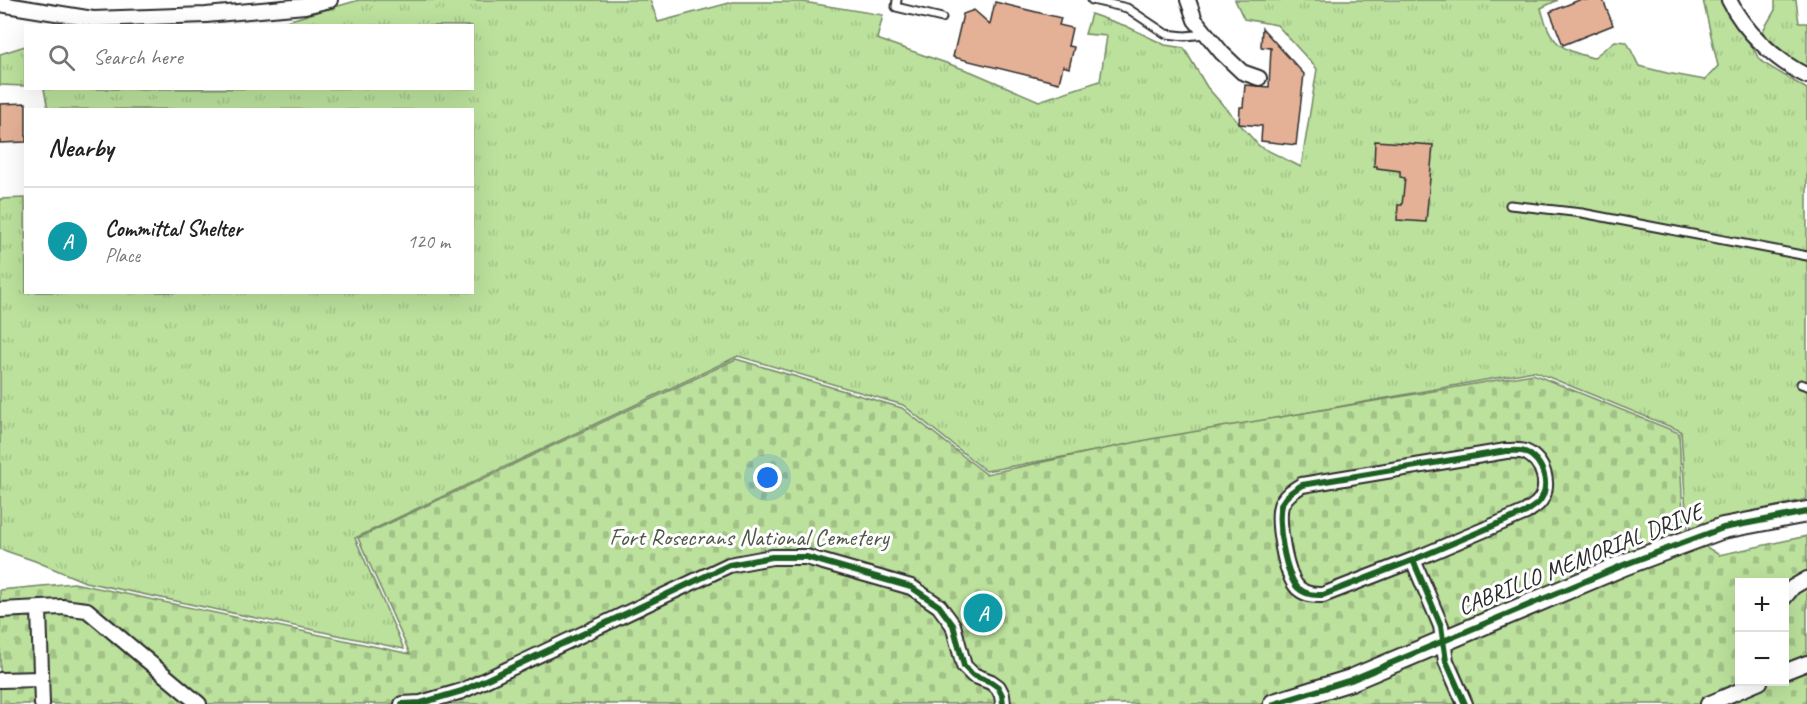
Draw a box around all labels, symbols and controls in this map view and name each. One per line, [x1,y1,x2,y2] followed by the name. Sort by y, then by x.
[24,24,474,90] search box
[45,41,78,74] icon: search
[93,43,183,71] text: Search here
[48,131,113,164] text: Nearby
[105,215,242,243] text: Committal Shelter
[62,229,73,254] text: A
[407,229,450,254] text: 120 m
[105,243,140,268] text: Place
[753,463,782,492] your location
[1453,495,1709,622] street label: CABRILLO MEMORIAL DRIVE
[609,522,891,552] park label: Fort Rosecrans National Cemetery
[1735,578,1789,686] map controls
[1735,578,1789,632] button: +
[964,590,1002,636] pin: A
[1735,632,1789,686] button: −

